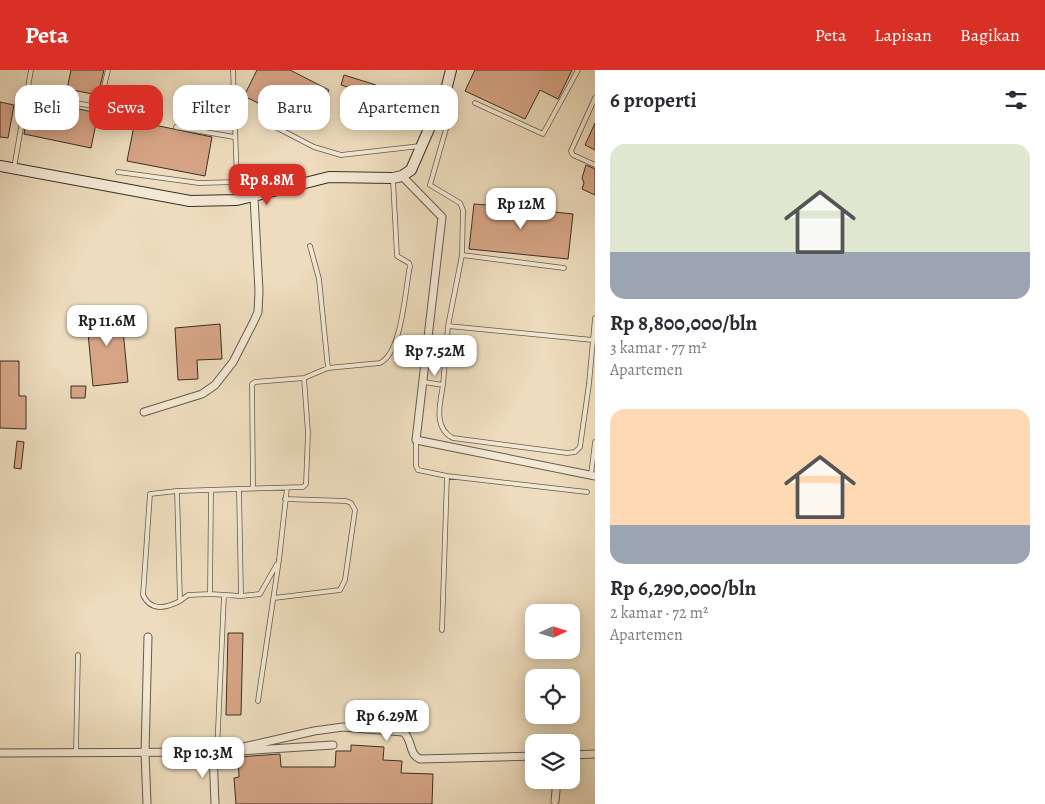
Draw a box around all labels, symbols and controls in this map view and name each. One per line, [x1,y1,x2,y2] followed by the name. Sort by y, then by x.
[25,19,69,51] text: Peta
[815,23,846,47] text: Peta
[874,23,932,47] text: Lapisan
[960,23,1020,47] text: Bagikan
[15,85,79,130] chip: Beli
[89,85,163,130] chip: Sewa
[173,85,248,130] chip: Filter
[258,85,330,130] chip: Baru
[340,85,458,130] chip: Apartemen
[610,86,697,114] text: 6 properti
[1002,86,1030,114] icon: filters
[221,164,313,206] pin: Rp 8.8M
[240,169,294,191] text: Rp 8.8M
[775,177,865,267] icon: home
[480,188,562,230] pin: Rp 12M
[497,193,545,215] text: Rp 12M
[55,304,159,347] pin: Rp 11.6M
[610,309,757,337] text: Rp 8,800,000/bln
[78,310,136,332] text: Rp 11.6M
[383,334,487,377] pin: Rp 7.52M
[610,337,707,359] text: 3 kamar · 77 m²
[405,340,465,362] text: Rp 7.52M
[610,359,683,381] text: Apartemen
[775,442,865,532] icon: home
[610,574,756,602] text: Rp 6,290,000/bln
[610,602,708,624] text: 2 kamar · 72 m²
[525,604,580,659] north arrow
[525,604,580,789] map controls
[610,624,683,646] text: Apartemen
[525,669,580,724] button: locate
[335,700,439,742] pin: Rp 6.29M
[356,705,418,727] text: Rp 6.29M
[525,734,580,789] button: layers
[151,736,255,779] pin: Rp 10.3M
[173,742,233,764] text: Rp 10.3M

